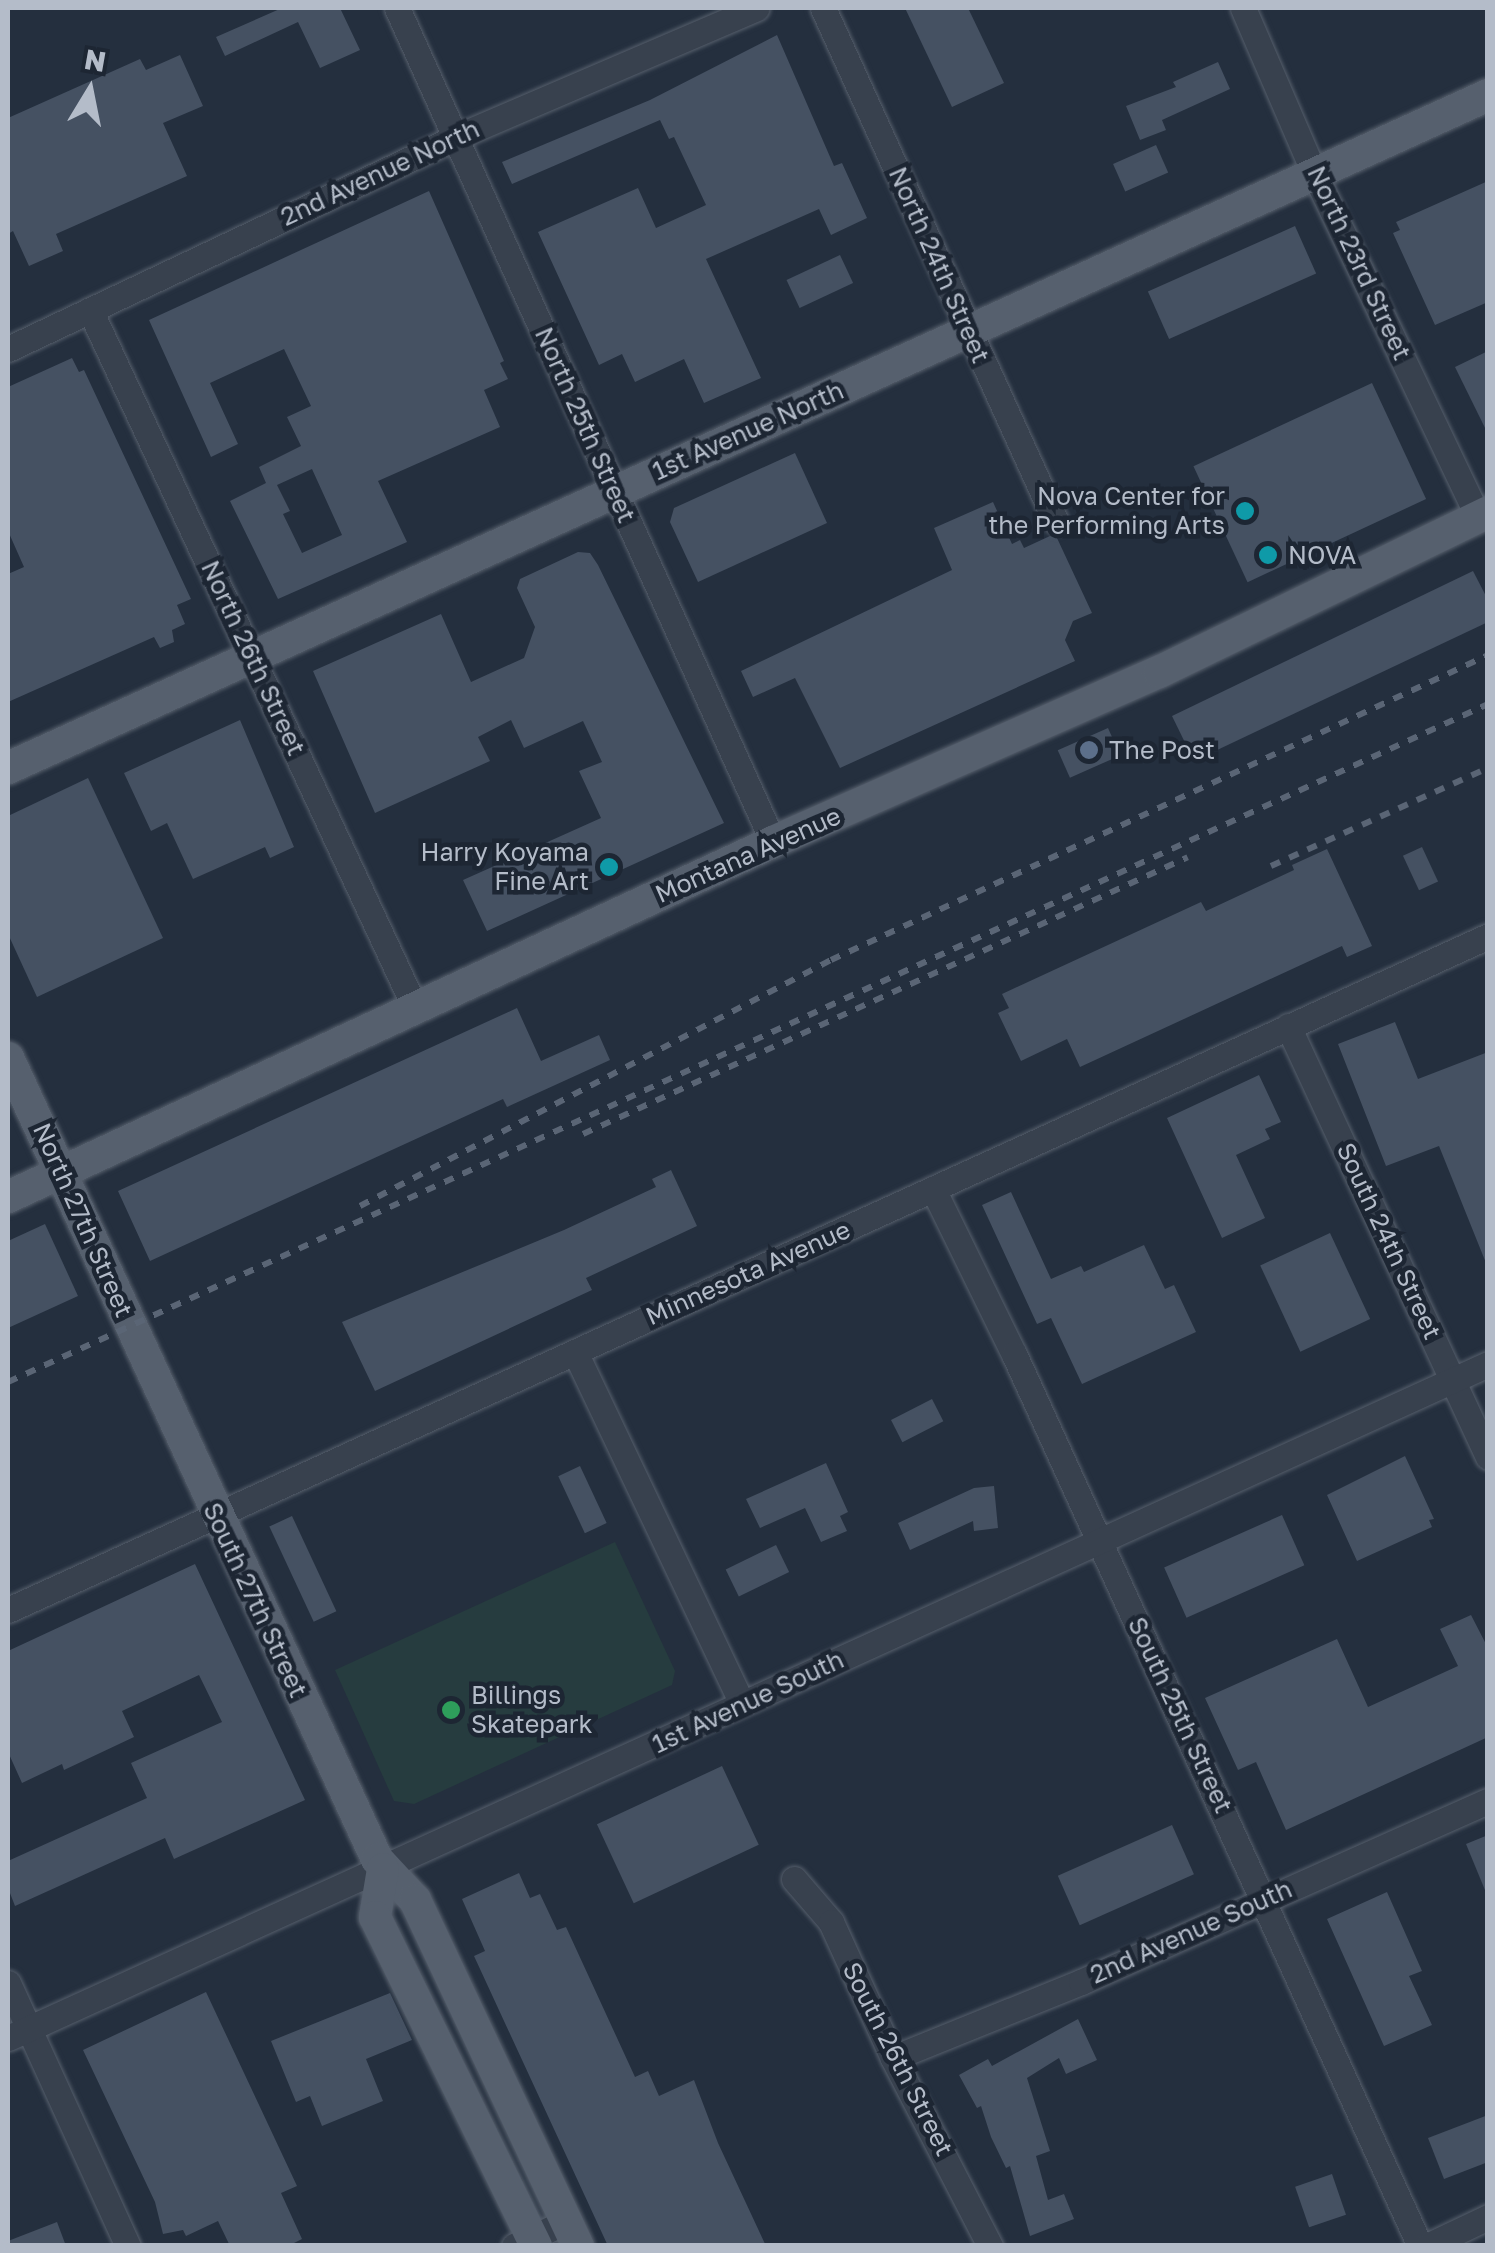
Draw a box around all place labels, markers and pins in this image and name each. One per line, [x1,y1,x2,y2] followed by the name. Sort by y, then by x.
[988,482,1225,541] place label: Nova Center for the Performing Arts
[1234,500,1256,522] marker: Nova Center for the Performing Arts
[1288,540,1356,570] place label: NOVA
[1257,544,1279,566] marker: NOVA
[1109,735,1215,765] place label: The Post
[1078,739,1100,761] marker: The Post
[421,838,589,897] place label: Harry Koyama Fine Art
[598,856,620,878] marker: Harry Koyama Fine Art
[471,1681,593,1740] place label: Billings Skatepark
[440,1699,462,1721] marker: Billings Skatepark

